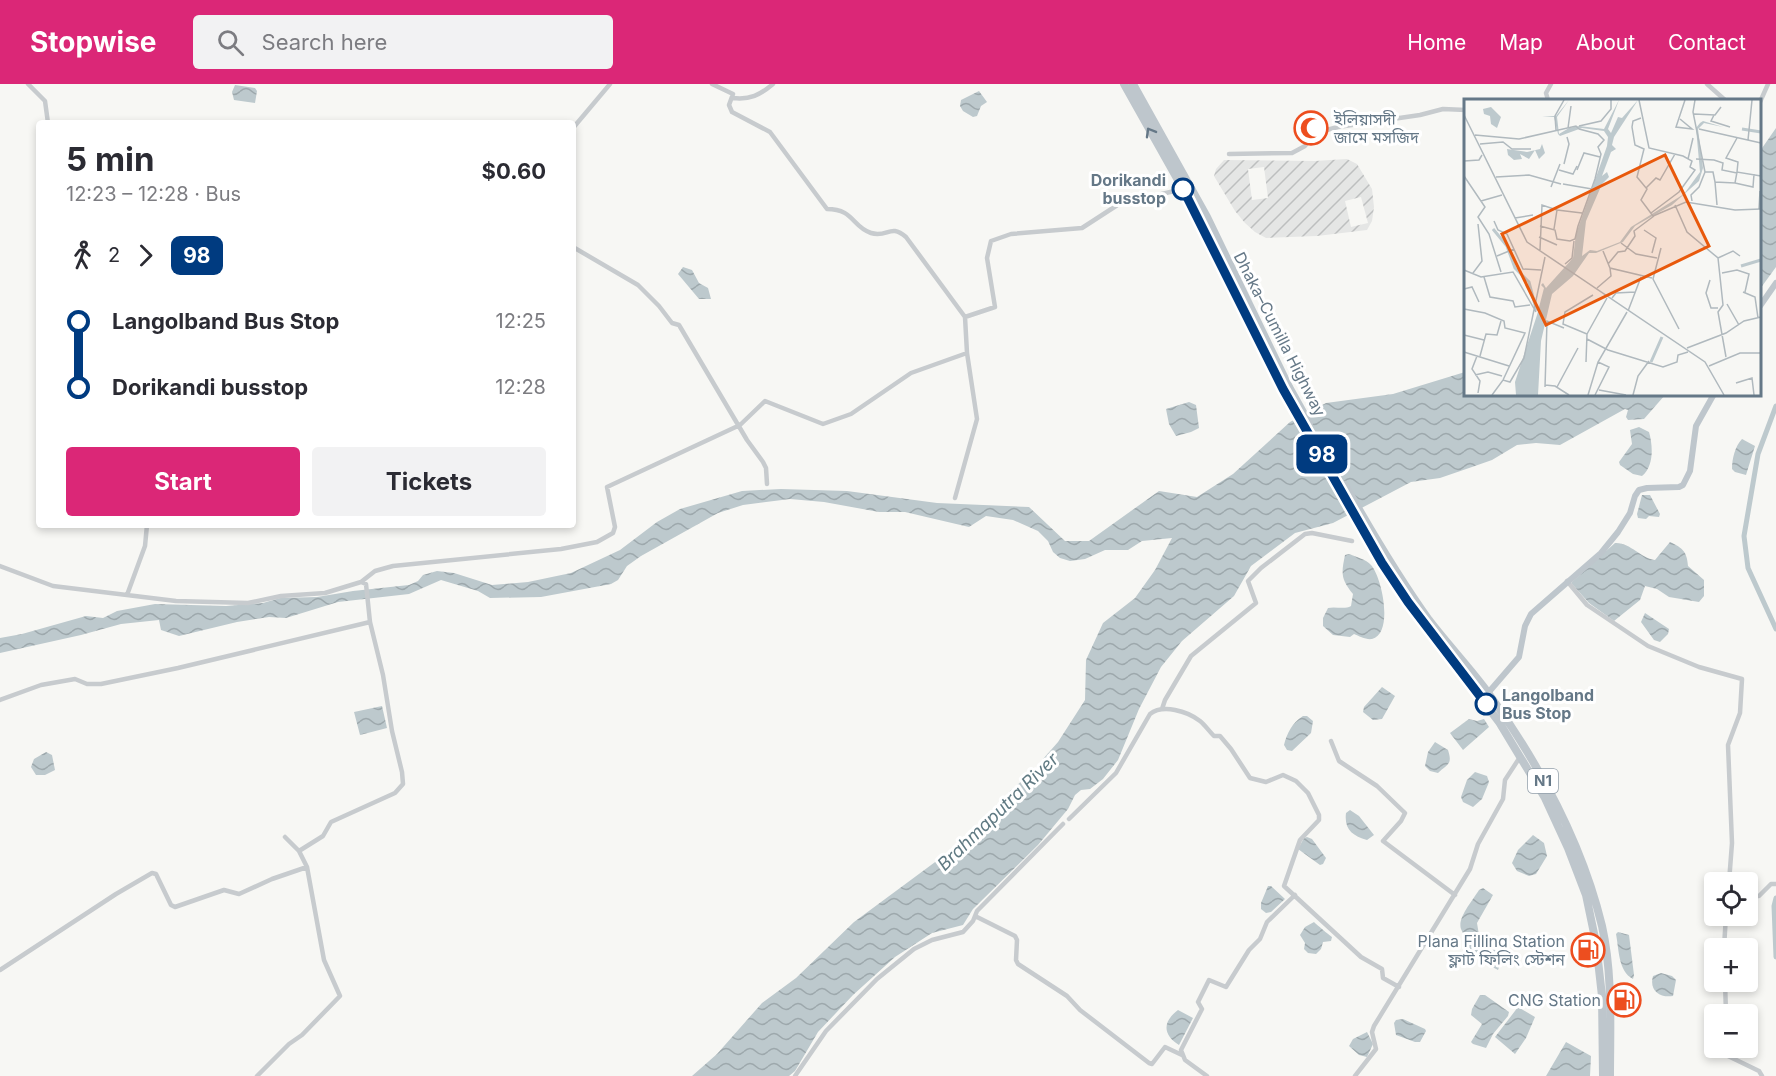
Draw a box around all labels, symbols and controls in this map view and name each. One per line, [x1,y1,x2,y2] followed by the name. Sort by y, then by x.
[193,15,613,69] search box
[30,25,157,59] text: Stopwise
[214,26,247,59] icon: search
[262,29,387,55] text: Search here
[1407,30,1466,55] text: Home
[1499,30,1543,55] text: Map
[1576,30,1635,55] text: About
[1668,30,1746,55] text: Contact
[1464,99,1761,396] inset map
[1333,109,1420,147] place label: ইলিয়াসদী জামে মসজিদ
[1293,110,1329,146] mosque icon: ইলিয়াসদী জামে মসজিদ
[1146,128,1157,138] one-way arrow
[66,139,155,179] text: 5 min
[482,158,546,184] text: $0.60
[1091,170,1166,208] place label: Dorikandi busstop
[1172,178,1194,200] marker: Dorikandi busstop
[66,182,241,206] text: 12:23 – 12:28 · Bus
[66,239,99,272] icon: walk
[129,239,162,272] icon: forward
[108,243,120,267] text: 2
[183,243,211,268] text: 98
[1230,248,1330,420] street label: Dhaka–Cumilla Highway
[112,308,339,334] text: Langolband Bus Stop
[496,309,546,333] text: 12:25
[112,374,308,400] text: Dorikandi busstop
[495,375,546,399] text: 12:28
[1295,434,1349,473] line badge: 98
[1308,442,1336,467] text: 98
[66,447,300,516] button: Start
[312,447,546,516] button: Tickets
[1502,685,1594,723] place label: Langolband Bus Stop
[1475,693,1497,715] marker: Langolband Bus Stop
[933,748,1063,875] water label: Brahmaputra River
[1528,769,1558,793] road number: N1
[1704,872,1758,1058] map controls
[1704,872,1758,926] button: locate
[1418,931,1565,969] place label: Plana Filling Station ফ্লাট ফিলিং স্টেশন
[1570,932,1606,968] fuel station icon: Plana Filling Station ফ্লাট ফিলিং স্টেশন
[1704,938,1758,992] button: +
[1606,982,1642,1018] fuel station icon: CNG Station
[1508,990,1601,1010] place label: CNG Station
[1704,1004,1758,1058] button: −

